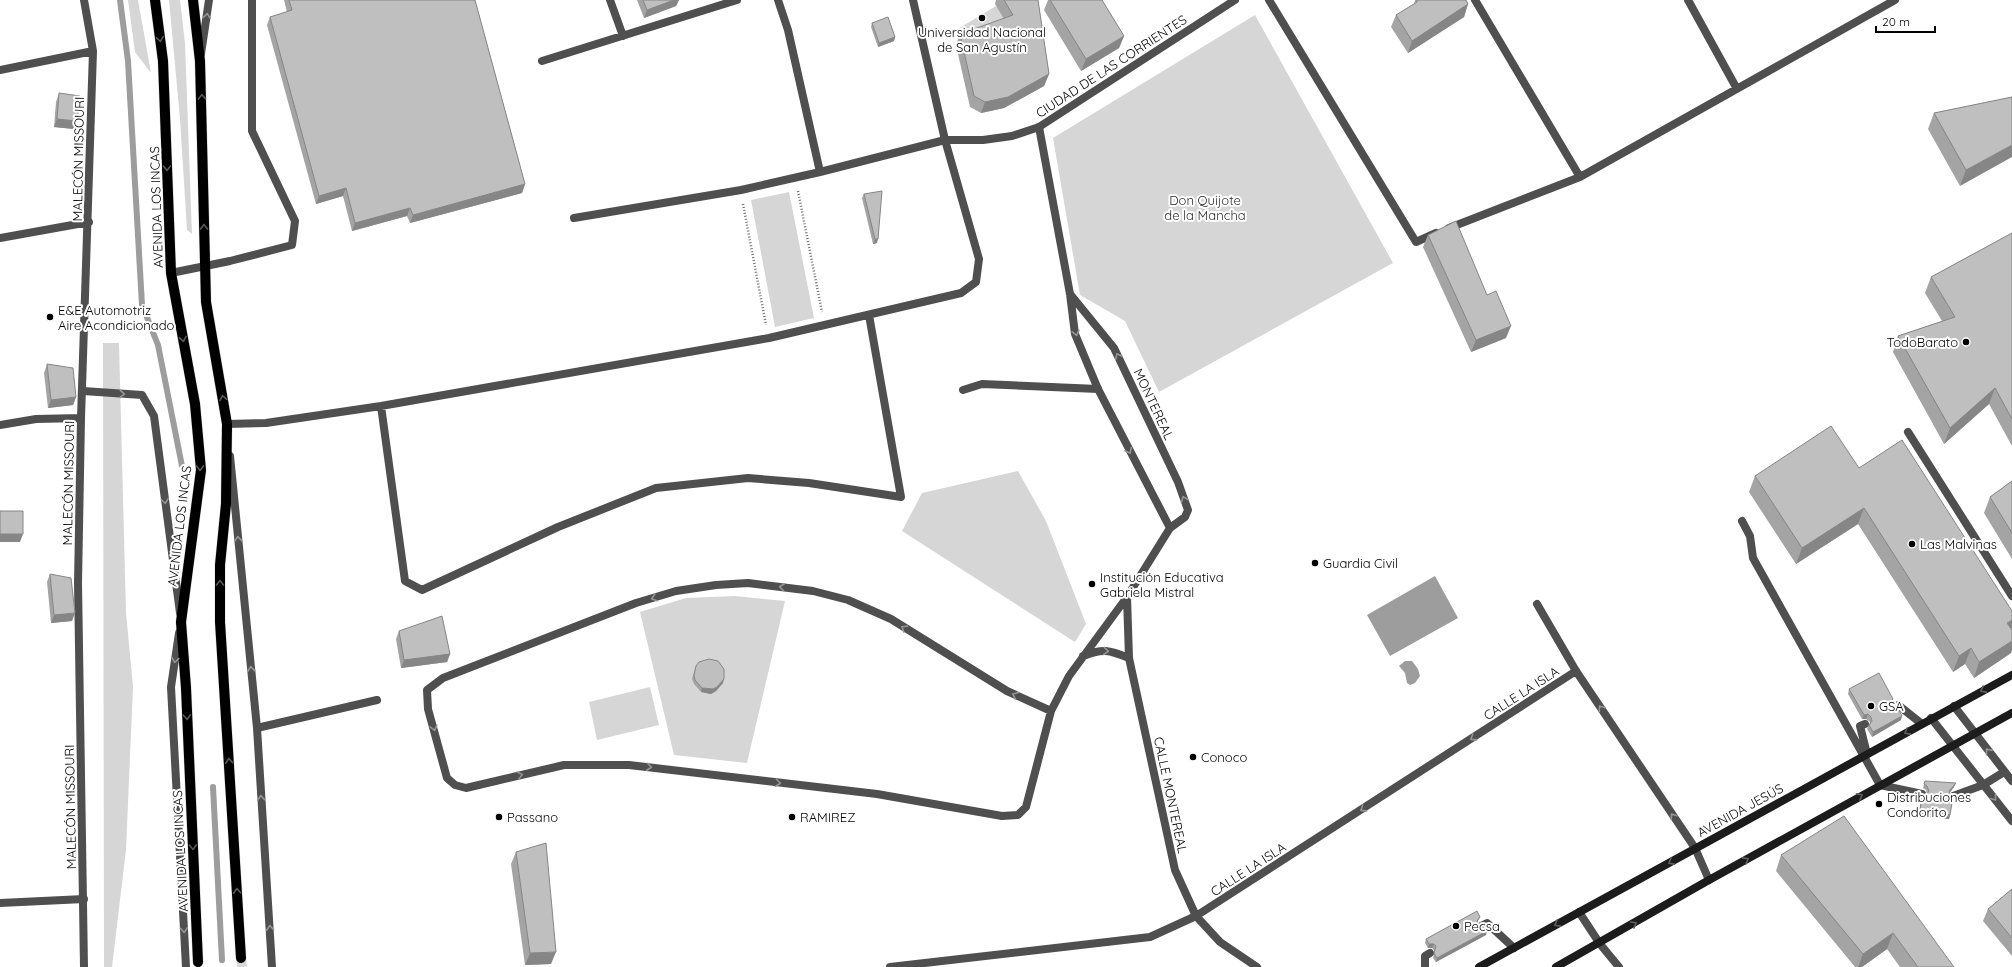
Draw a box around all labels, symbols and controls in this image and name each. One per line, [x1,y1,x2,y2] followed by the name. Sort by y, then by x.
[1876,8,1935,34] scale bar
[1033,11,1189,121] street label: CIUDAD DE LAS CORRIENTES
[202,13,211,20] one-way arrow
[977,13,987,23] marker: Universidad Nacional de San Agustín
[1882,14,1910,29] text: 20 m
[918,24,1046,55] place label: Universidad Nacional de San Agustín
[155,36,164,42] one-way arrow
[197,94,206,100] one-way arrow
[69,97,87,221] street label: MALECÓN MISSOURI
[146,146,166,268] street label: AVENIDA LOS INCAS
[163,165,171,171] one-way arrow
[1164,192,1246,223] park label: Don Quijote de la Mancha
[200,224,208,230] one-way arrow
[58,302,175,333] place label: E&E Automotriz Aire Acondicionado
[45,312,55,322] marker: E&E Automotriz Aire Acondicionado
[1071,330,1079,336] one-way arrow
[1887,334,1958,350] place label: TodoBarato
[178,336,187,342] one-way arrow
[1961,337,1971,347] marker: TodoBarato
[1115,352,1123,360] one-way arrow
[1131,366,1178,442] street label: MONTEREAL
[119,389,125,398] one-way arrow
[219,395,228,401] one-way arrow
[59,421,77,545] street label: MALECÓN MISSOURI
[1125,447,1132,454] one-way arrow
[164,465,194,587] street label: AVENIDA LOS INCAS
[196,465,204,471] one-way arrow
[1181,495,1189,502] one-way arrow
[160,498,169,504] one-way arrow
[234,536,243,542] one-way arrow
[1920,536,1997,552] place label: Las Malvinas
[1907,539,1917,549] marker: Las Malvinas
[1323,555,1398,571] place label: Guardia Civil
[1310,558,1320,568] marker: Guardia Civil
[1100,569,1224,600] place label: Institución Educativa Gabriela Mistral
[1087,579,1097,589] marker: Institución Educativa Gabriela Mistral
[216,580,224,586] one-way arrow
[779,582,785,591] one-way arrow
[650,593,657,602] one-way arrow
[901,625,908,632] one-way arrow
[1103,646,1109,655] one-way arrow
[171,657,180,663] one-way arrow
[1480,662,1562,723] street label: CALLE LA ISLA
[247,666,256,672] one-way arrow
[1980,686,1987,693] one-way arrow
[1012,692,1019,700] one-way arrow
[1879,698,1904,714] place label: GSA
[1866,701,1876,711] marker: GSA
[1598,705,1605,712] one-way arrow
[183,714,191,720] one-way arrow
[429,725,437,731] one-way arrow
[1904,727,1911,734] one-way arrow
[1470,733,1477,740] one-way arrow
[1151,735,1191,855] street label: CALLE MONTEREAL
[61,745,79,869] street label: MALECÓN MISSOURI
[1985,748,1992,755] one-way arrow
[1201,749,1247,765] place label: Conoco
[1188,752,1198,762] marker: Conoco
[225,758,233,764] one-way arrow
[646,762,652,771] one-way arrow
[517,772,523,780] one-way arrow
[775,778,781,787] one-way arrow
[1694,780,1786,840] street label: AVENIDA JESÚS
[1887,789,1971,820] place label: Distribuciones Condorito
[169,790,191,912] street label: AVENIDA LOS INCAS
[1856,794,1863,801] one-way arrow
[1989,794,1996,801] one-way arrow
[257,795,266,801] one-way arrow
[1874,799,1884,809] marker: Distribuciones Condorito
[1360,804,1367,811] one-way arrow
[507,809,558,825] place label: Passano
[800,809,856,825] place label: RAMIREZ
[494,812,504,822] marker: Passano
[787,812,797,822] marker: RAMIREZ
[1670,813,1678,820] one-way arrow
[1207,838,1289,899] street label: CALLE LA ISLA
[189,844,197,850] one-way arrow
[1668,857,1675,864] one-way arrow
[1742,857,1750,864] one-way arrow
[233,888,242,894] one-way arrow
[1464,918,1500,934] place label: Pecsa
[1554,920,1561,927] one-way arrow
[1451,921,1461,931] marker: Pecsa
[1630,922,1637,929] one-way arrow
[265,925,274,931] one-way arrow
[180,927,189,933] one-way arrow

